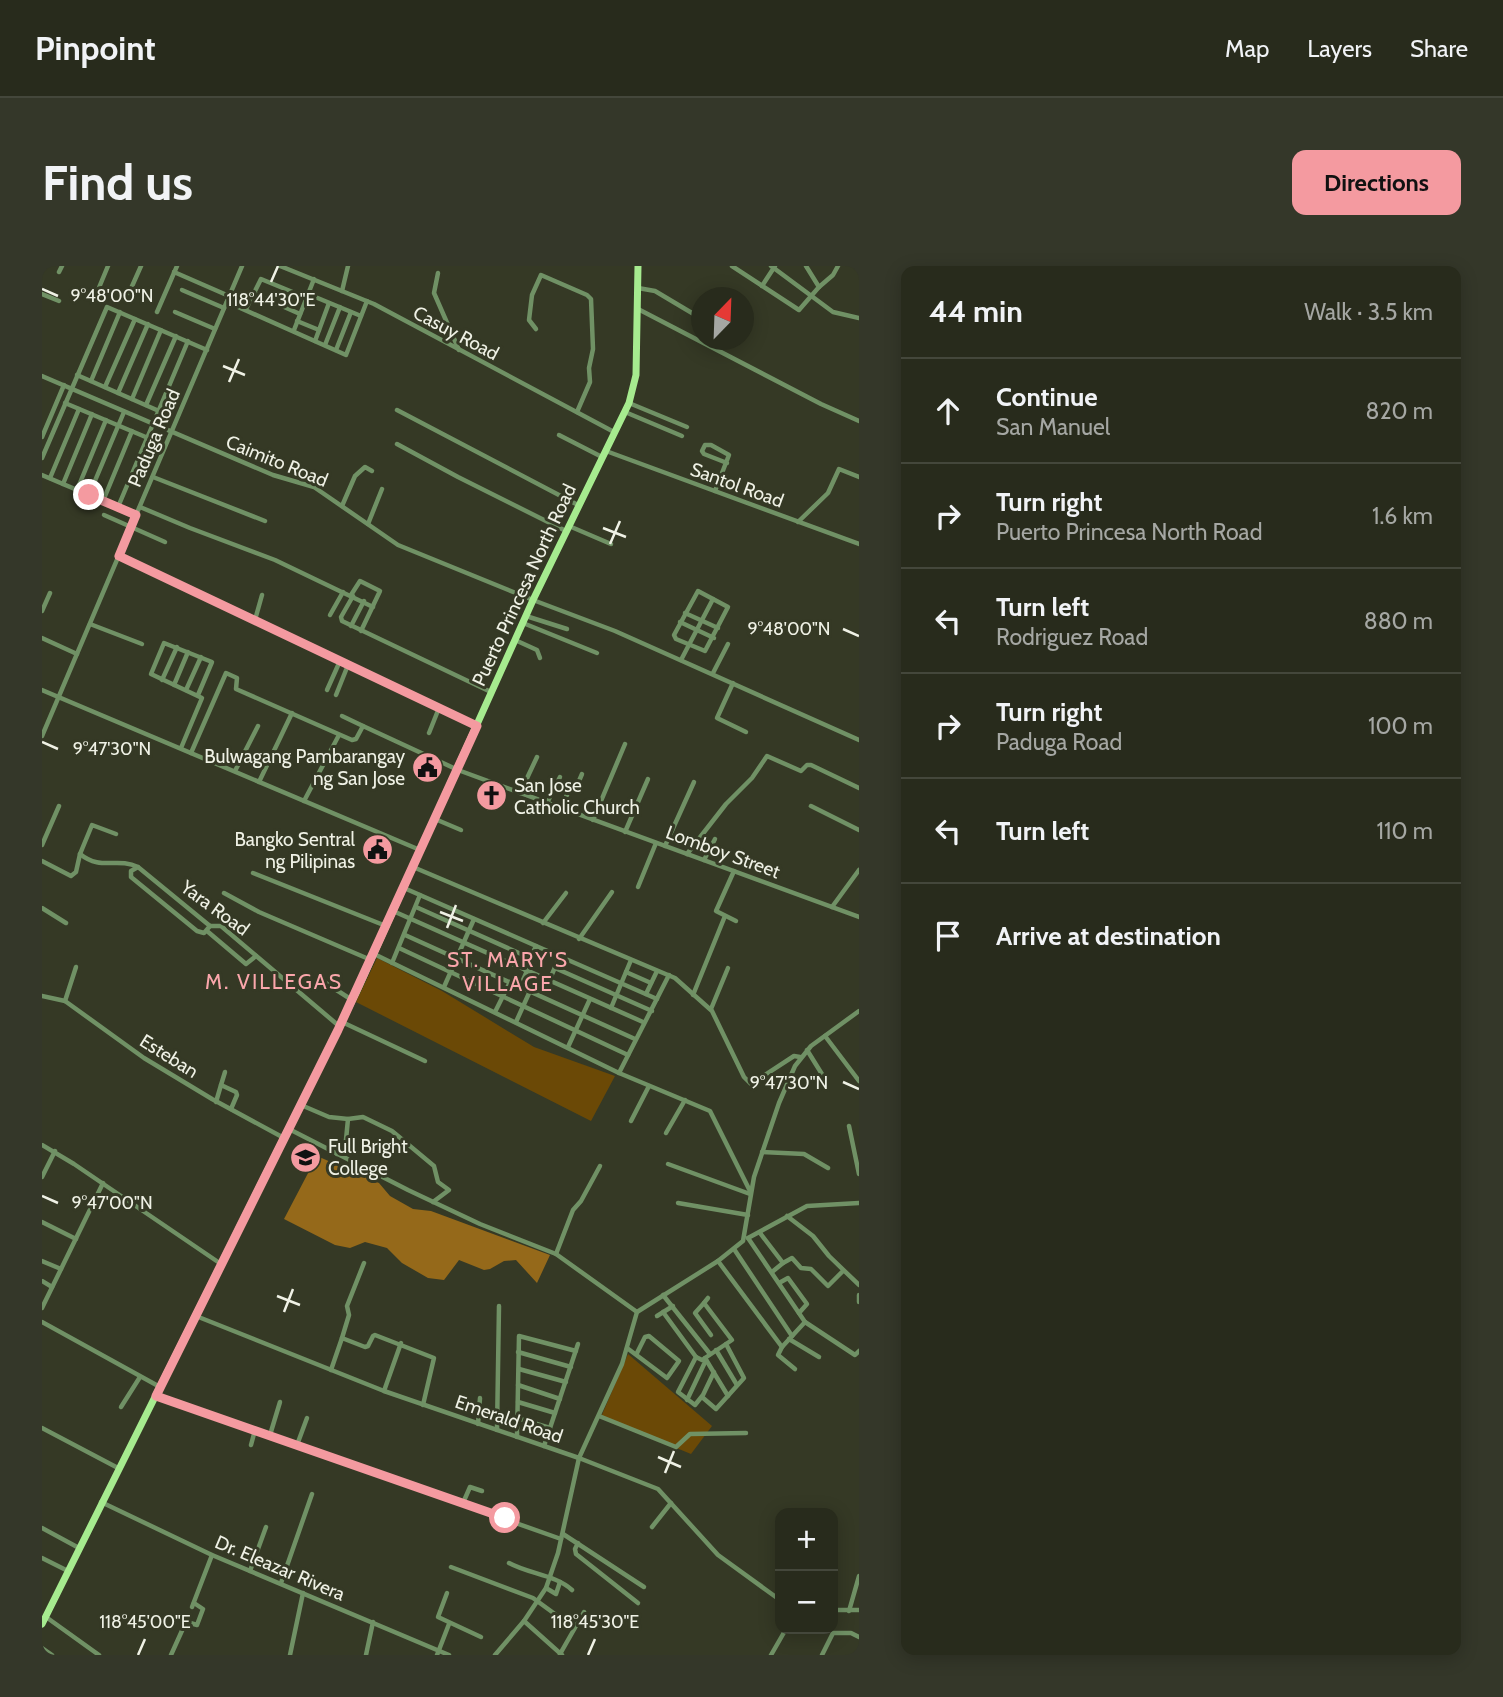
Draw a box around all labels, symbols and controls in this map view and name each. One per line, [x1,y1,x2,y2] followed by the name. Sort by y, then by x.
[35,28,156,68] text: Pinpoint
[1225,34,1269,63] text: Map
[1307,34,1372,63] text: Layers
[1410,34,1468,63] text: Share
[1292,150,1461,215] button: Directions
[42,153,193,212] text: Find us
[71,285,153,307] text: 9°48'00"N
[691,287,754,350] north arrow
[226,289,316,311] text: 118°44'30"E
[929,293,1023,330] text: 44 min
[1304,298,1433,326] text: Walk · 3.5 km
[409,301,503,365] street label: Casuy Road
[996,381,1098,413] text: Continue
[123,386,185,490] street label: Paduga Road
[929,392,967,430] icon: ahead
[1366,397,1433,425] text: 820 m
[996,413,1110,441] text: San Manuel
[223,430,331,492] street label: Caimito Road
[687,458,787,512] street label: Santol Road
[73,479,104,510] route end
[467,480,581,690] street label: Puerto Princesa North Road
[996,486,1102,518] text: Turn right
[929,497,967,535] icon: right
[1372,502,1433,530] text: 1.6 km
[996,518,1262,546] text: Puerto Princesa North Road
[996,591,1089,623] text: Turn left
[929,602,967,640] icon: left
[1364,607,1433,635] text: 880 m
[748,618,830,640] text: 9°48'00"N
[996,623,1148,651] text: Rodriguez Road
[996,696,1102,728] text: Turn right
[929,707,967,745] icon: right
[1368,712,1433,740] text: 100 m
[996,728,1122,756] text: Paduga Road
[73,738,151,760] text: 9°47'30"N
[204,745,405,790] place label: Bulwagang Pambarangay ng San Jose
[411,750,445,784] public building icon: Bulwagang Pambarangay ng San Jose
[514,774,640,819] place label: San Jose Catholic Church
[474,779,508,813] church icon: San Jose Catholic Church
[929,812,967,850] icon: left
[996,815,1089,847] text: Turn left
[1377,817,1433,845] text: 110 m
[663,821,784,884] street label: Lomboy Street
[234,828,356,873] place label: Bangko Sentral ng Pilipinas
[361,833,395,867] public building icon: Bangko Sentral ng Pilipinas
[175,875,254,941] street label: Yara Road
[929,917,967,955] icon: arrive
[996,920,1221,952] text: Arrive at destination
[447,947,569,996] district label: ST. MARY'S VILLAGE
[205,969,343,994] district label: M. VILLEGAS
[135,1029,203,1083] street label: Esteban
[750,1072,828,1094] text: 9°47'30"N
[328,1135,408,1180] place label: Full Bright College
[288,1140,322,1174] school or university icon: Full Bright College
[71,1192,153,1214] text: 9°47'00"N
[452,1390,566,1448] street label: Emerald Road
[489,1502,520,1533] route start
[775,1508,838,1634] map controls
[775,1508,838,1571] button: +
[212,1530,348,1606] street label: Dr. Eleazar Rivera
[775,1571,838,1634] button: −
[99,1611,191,1633] text: 118°45'00"E
[551,1611,639,1633] text: 118°45'30"E

